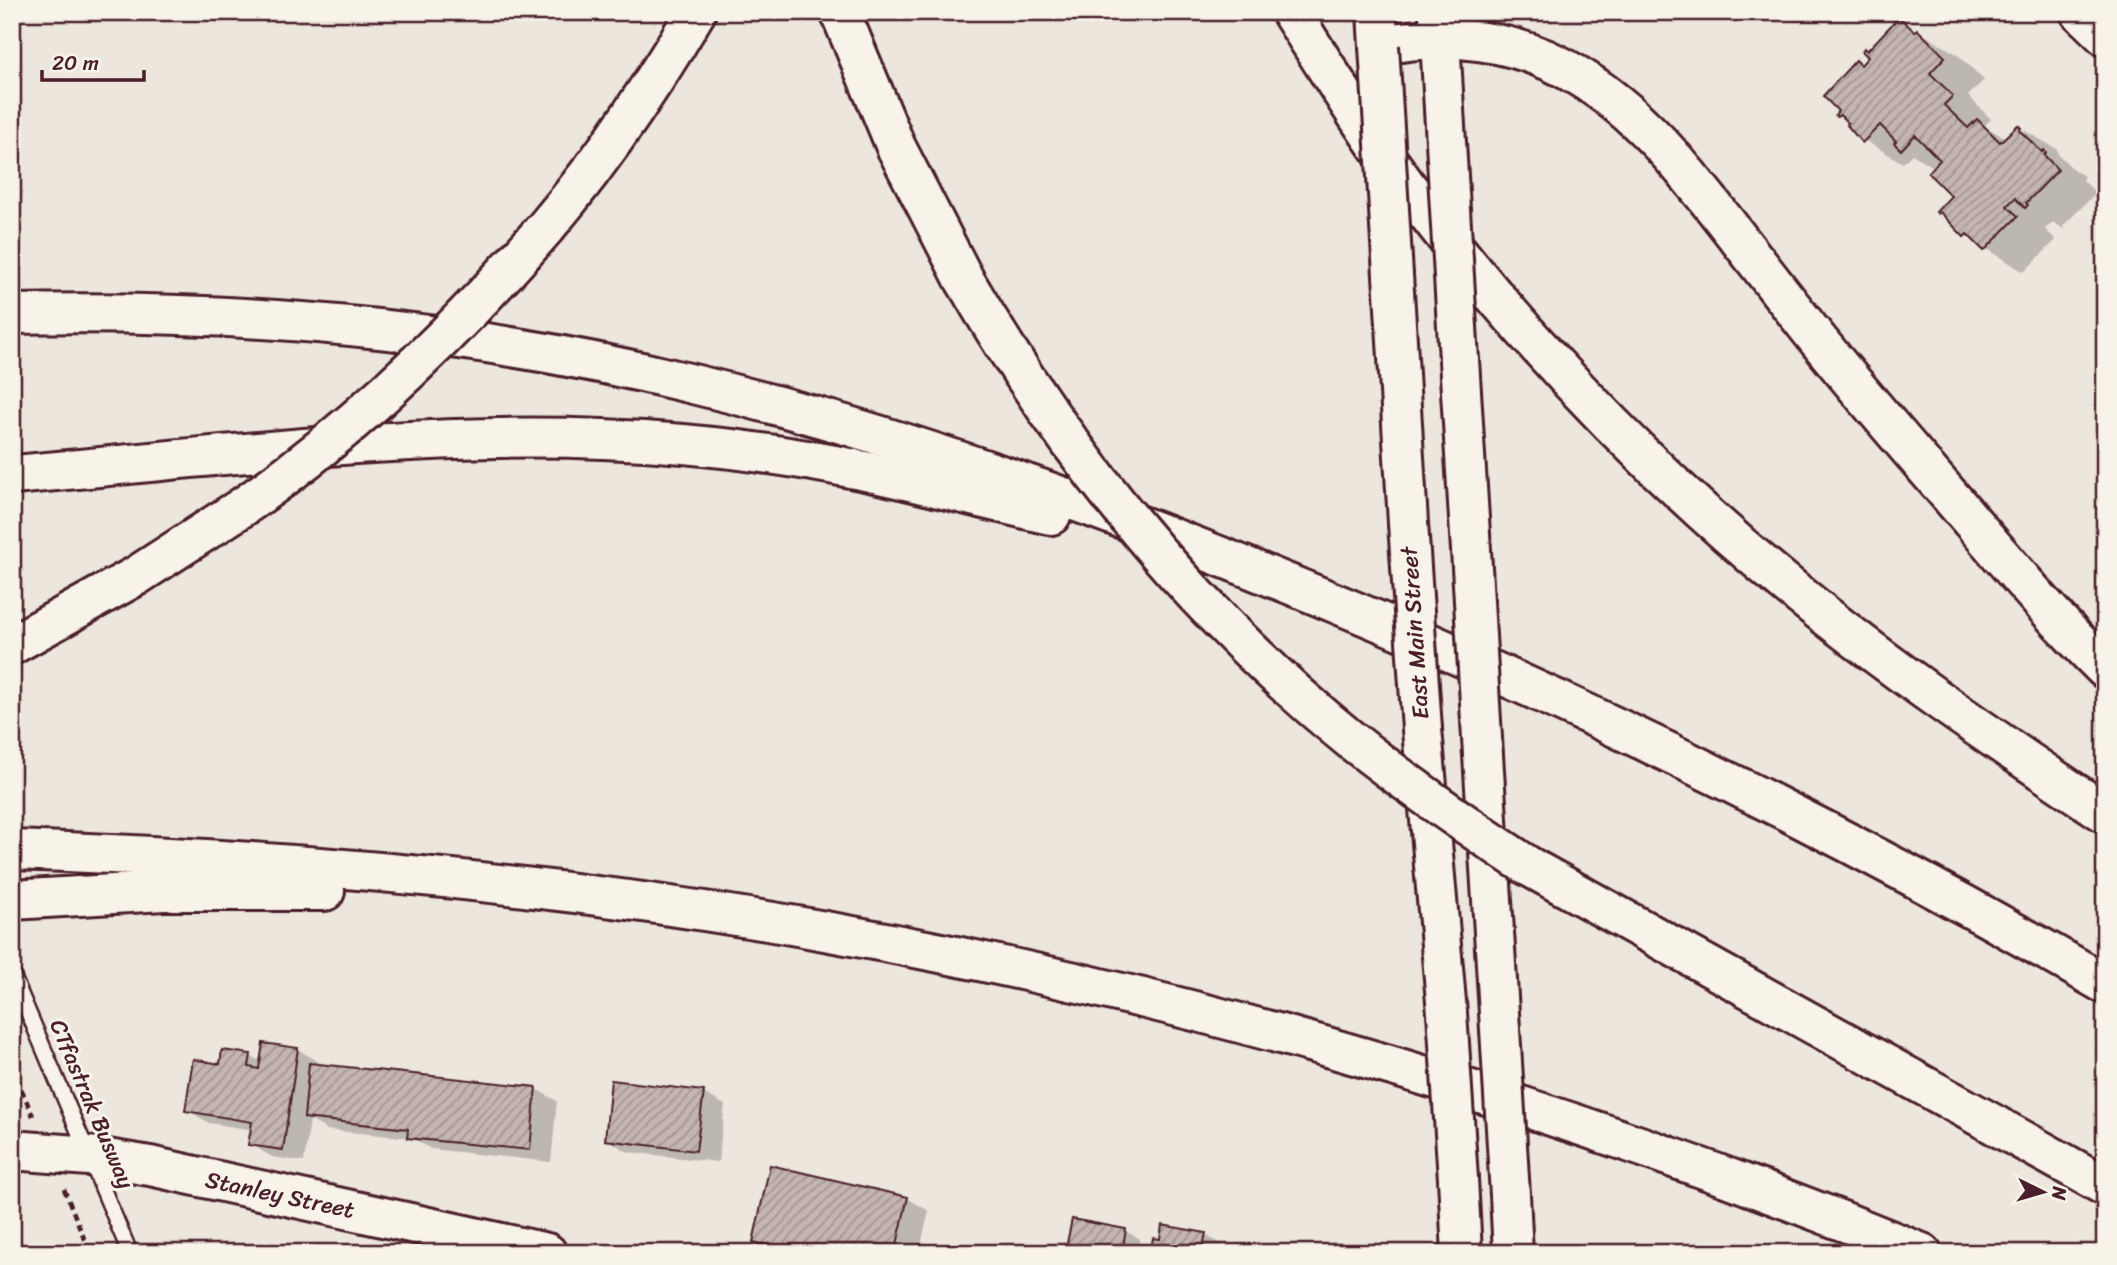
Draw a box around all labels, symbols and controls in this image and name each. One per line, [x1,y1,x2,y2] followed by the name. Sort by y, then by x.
[42,38,144,82] scale bar
[52,44,99,82] text: 20 m
[1388,544,1441,721] street label: East Main Street
[38,1013,146,1195] street label: CTfastrak Busway
[2008,1156,2078,1226] north arrow
[202,1159,358,1231] street label: Stanley Street
[2042,1184,2077,1202] text: N

